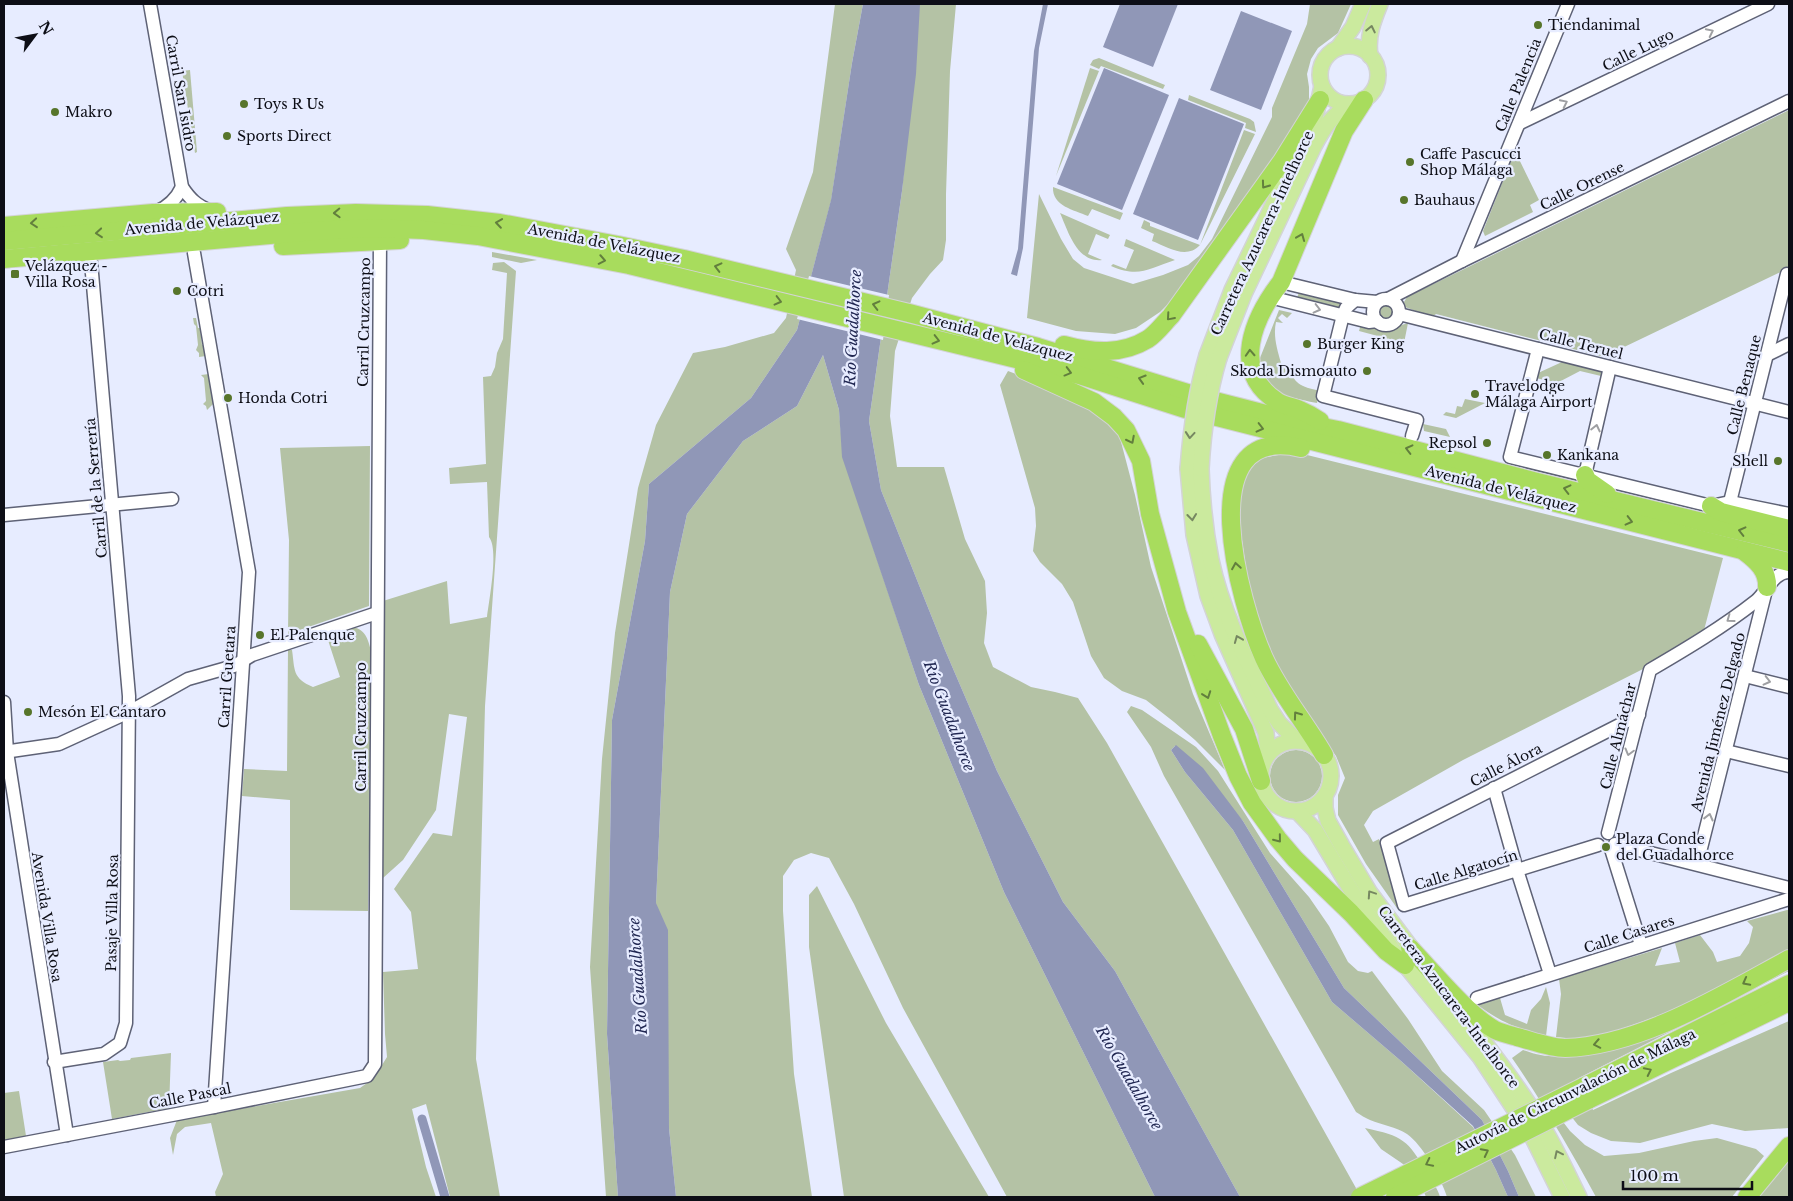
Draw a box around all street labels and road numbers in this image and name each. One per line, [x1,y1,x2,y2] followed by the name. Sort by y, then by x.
[1599,25,1677,75] street label: Calle Lugo
[162,33,200,153] street label: Carril San Isidro
[1491,35,1545,135] street label: Calle Palencia
[1207,128,1317,338] street label: Carretera Azucarera-Intelhorce
[1537,158,1627,214] street label: Calle Orense
[123,207,280,239] street label: Avenida de Velázquez
[525,219,682,267] street label: Avenida de Velázquez
[354,257,374,387] street label: Carril Cruzcampo
[920,308,1075,366] street label: Avenida de Velázquez
[1537,325,1625,363] street label: Calle Teruel
[1723,333,1765,437] street label: Calle Benaque
[81,417,111,559] street label: Carril de la Serrería
[1423,461,1579,517] street label: Avenida de Velázquez
[214,625,240,729] street label: Carril Guetara
[1687,631,1749,814] street label: Avenida Jiménez Delgado
[352,662,370,792] street label: Carril Cruzcampo
[1596,681,1640,791] street label: Calle Almáchar
[1467,739,1545,791] street label: Calle Álora
[1412,846,1520,894] street label: Calle Algatocín
[28,850,66,984] street label: Avenida Villa Rosa
[102,854,122,972] street label: Pasaje Villa Rosa
[1374,902,1524,1092] street label: Carretera Azucarera-Intelhorce
[1581,911,1677,957] street label: Calle Casares
[1451,1025,1699,1158] street label: Autovía de Circunvalación de Málaga
[147,1079,233,1113] street label: Calle Pascal

